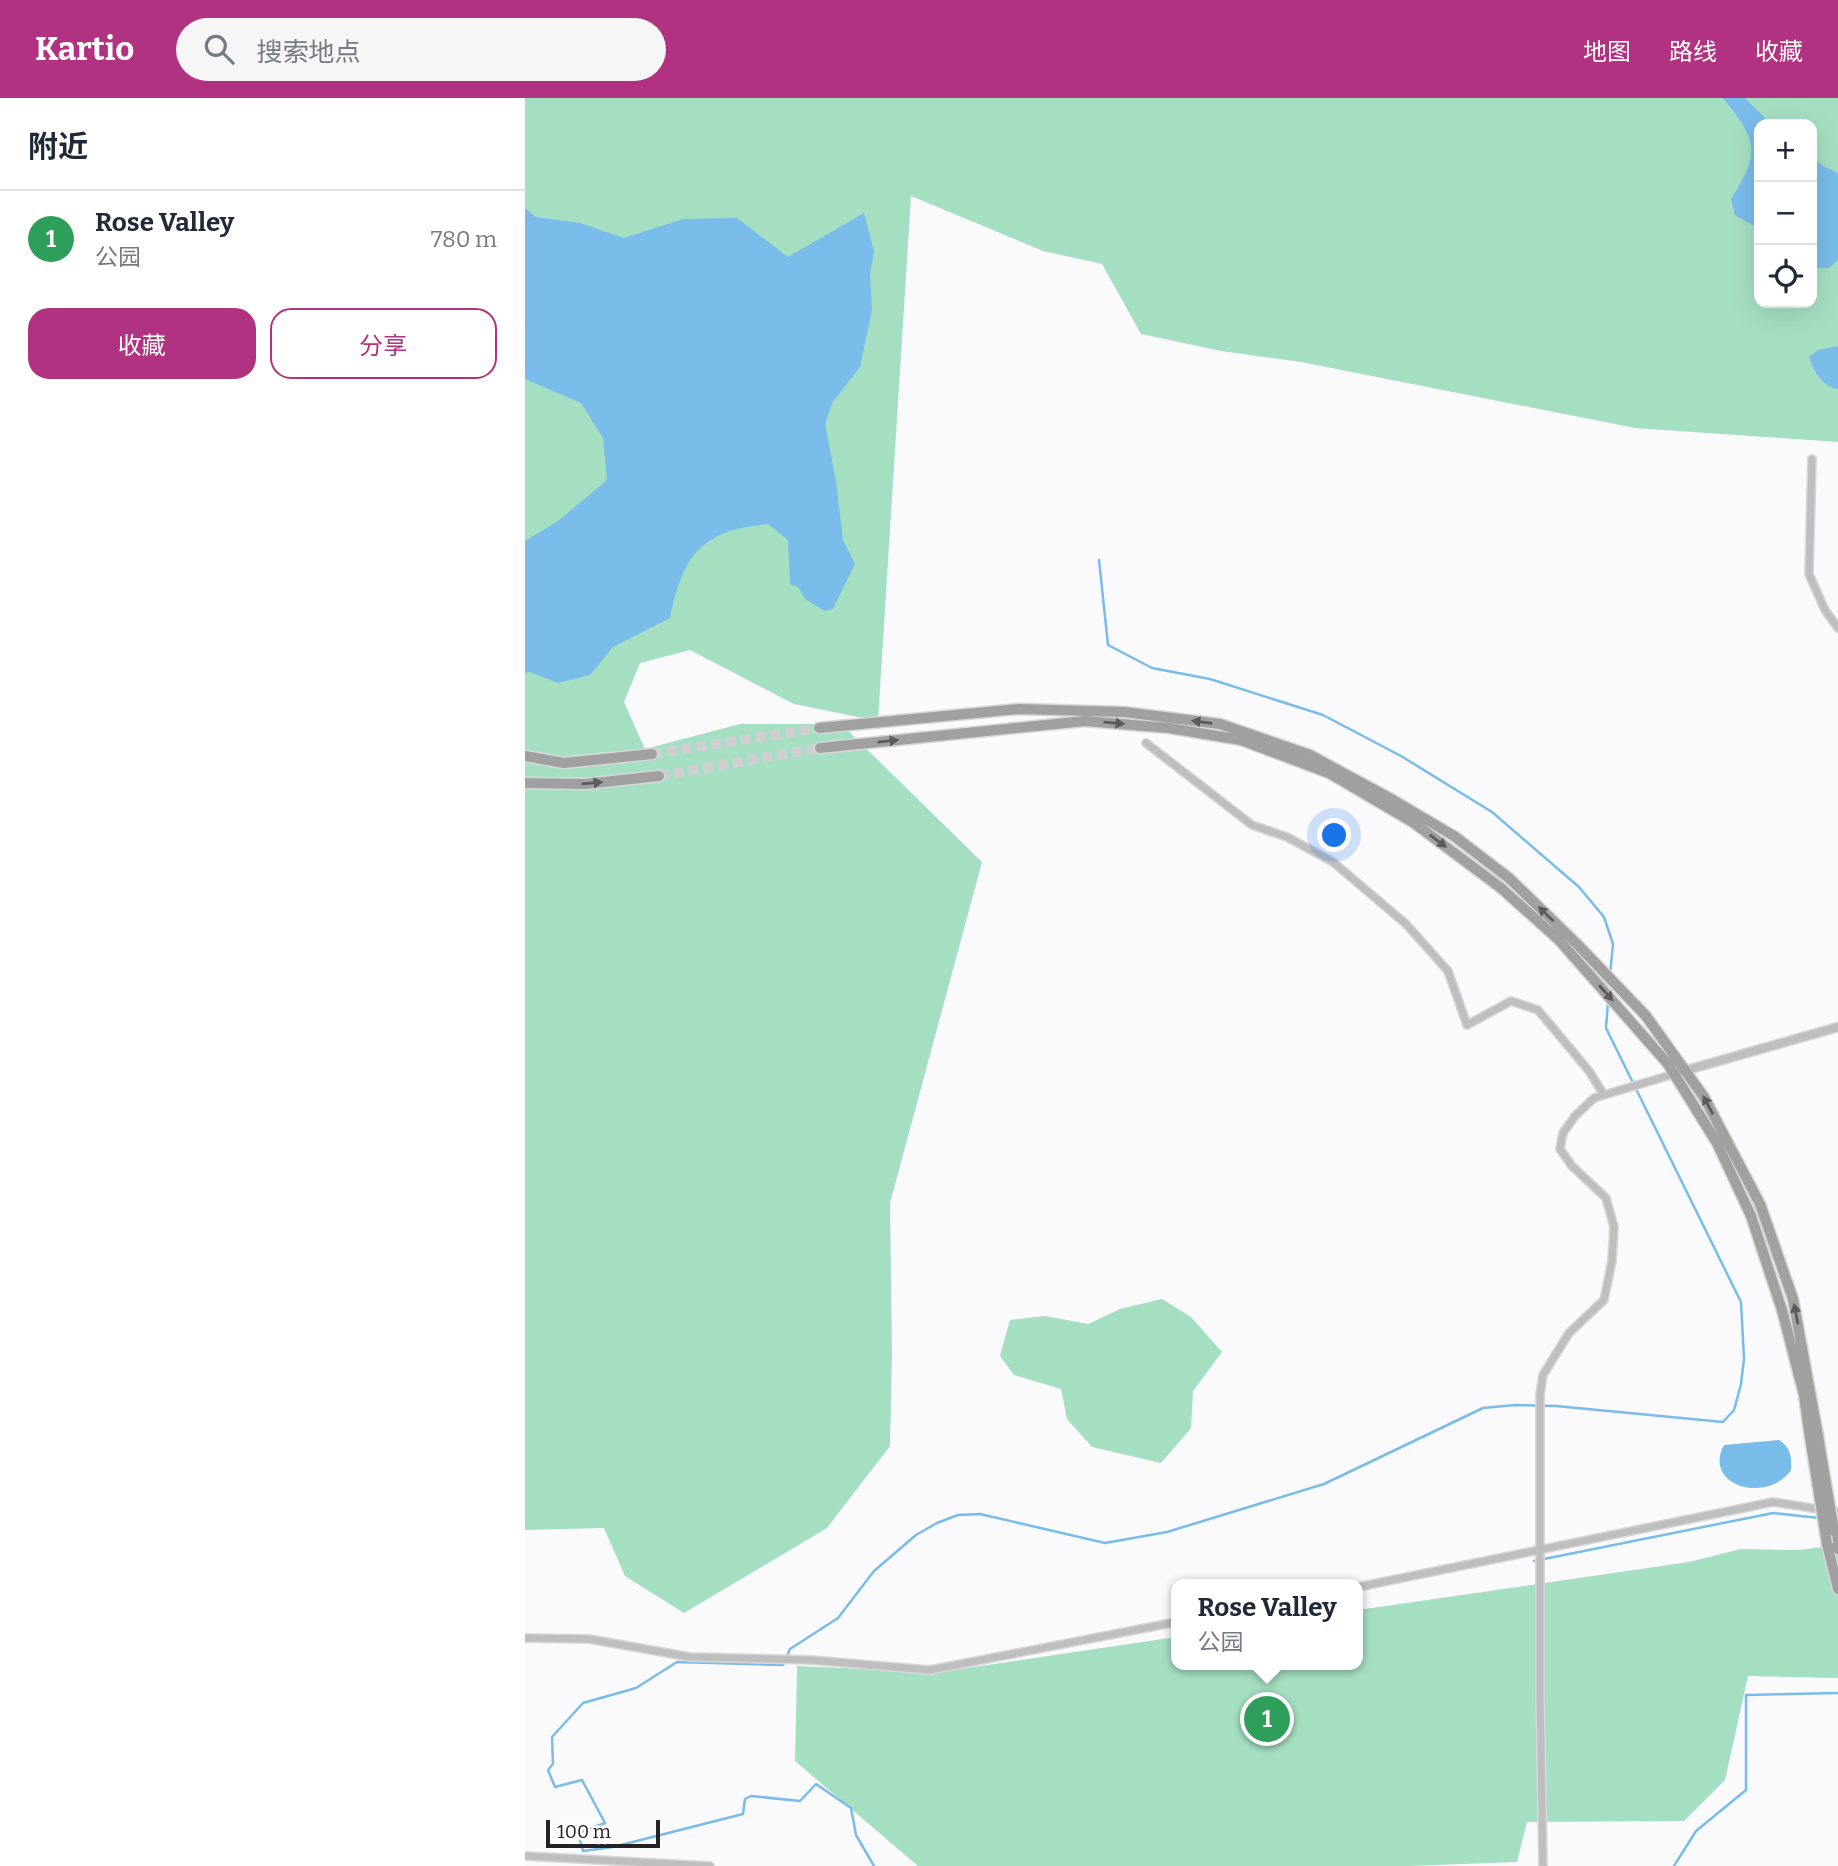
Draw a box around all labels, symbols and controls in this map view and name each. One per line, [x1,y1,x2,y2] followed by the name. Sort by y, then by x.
[176,18,666,81] search box
[35,29,134,69] text: Kartio
[200,30,238,68] icon: search
[256,37,360,68] text: 搜索地点
[1583,38,1631,66] text: 地图
[1669,38,1717,66] text: 路线
[1755,38,1803,66] text: 收藏
[1754,119,1817,308] map controls
[1754,119,1817,182] button: +
[28,129,88,165] text: 附近
[1754,182,1817,245] button: −
[95,207,234,238] text: Rose Valley
[46,225,56,253] text: 1
[431,225,497,253] text: 780 m
[95,243,141,271] text: 公园
[1754,245,1817,308] button: locate
[28,308,256,379] button: 收藏
[270,308,497,379] button: 分享
[1191,716,1213,727] one-way arrow
[1104,718,1126,729] one-way arrow
[877,735,899,746] one-way arrow
[582,777,604,788] one-way arrow
[1317,818,1351,852] your location
[1429,833,1447,847] one-way arrow
[1538,906,1555,922] one-way arrow
[1598,984,1614,1001] one-way arrow
[1702,1095,1714,1115] one-way arrow
[1790,1303,1801,1325] one-way arrow
[1171,1579,1363,1670] popup
[1197,1592,1337,1623] text: Rose Valley
[1197,1628,1243,1656] text: 公园
[1244,1693,1290,1745] pin: 1
[546,1817,660,1849] scale bar
[557,1820,611,1843] text: 100 m

